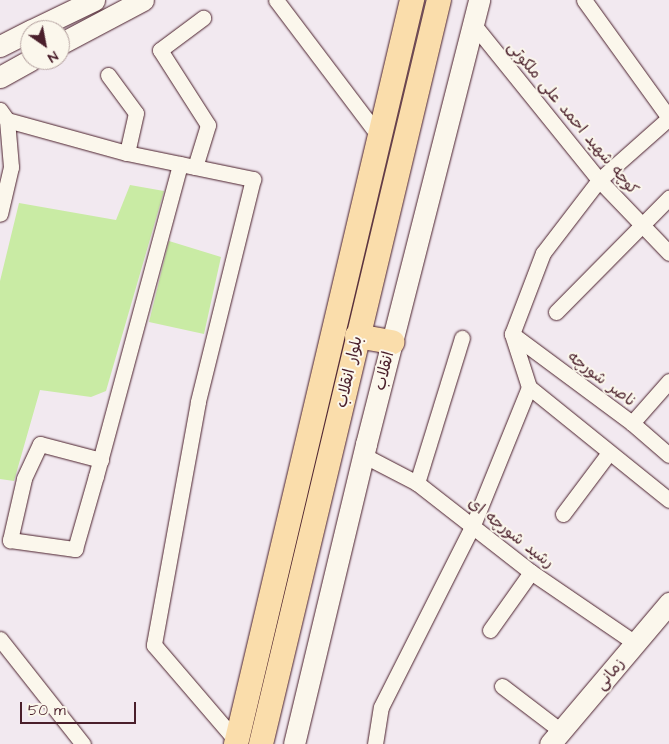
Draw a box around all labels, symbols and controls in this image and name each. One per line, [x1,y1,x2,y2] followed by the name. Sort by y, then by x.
[20,20,70,70] north arrow
[503,37,643,199] street label: کوچه شهید احمد علی ملکوتی
[43,46,62,68] text: N
[331,334,367,410] street label: بلوار انقلاب
[564,347,640,411] street label: ناصر شورچه
[370,350,398,392] street label: انقلاب
[464,493,558,573] street label: رشید شورچه ای
[591,654,629,694] street label: زمانی
[22,692,139,724] scale bar
[28,700,66,721] text: 50 m

